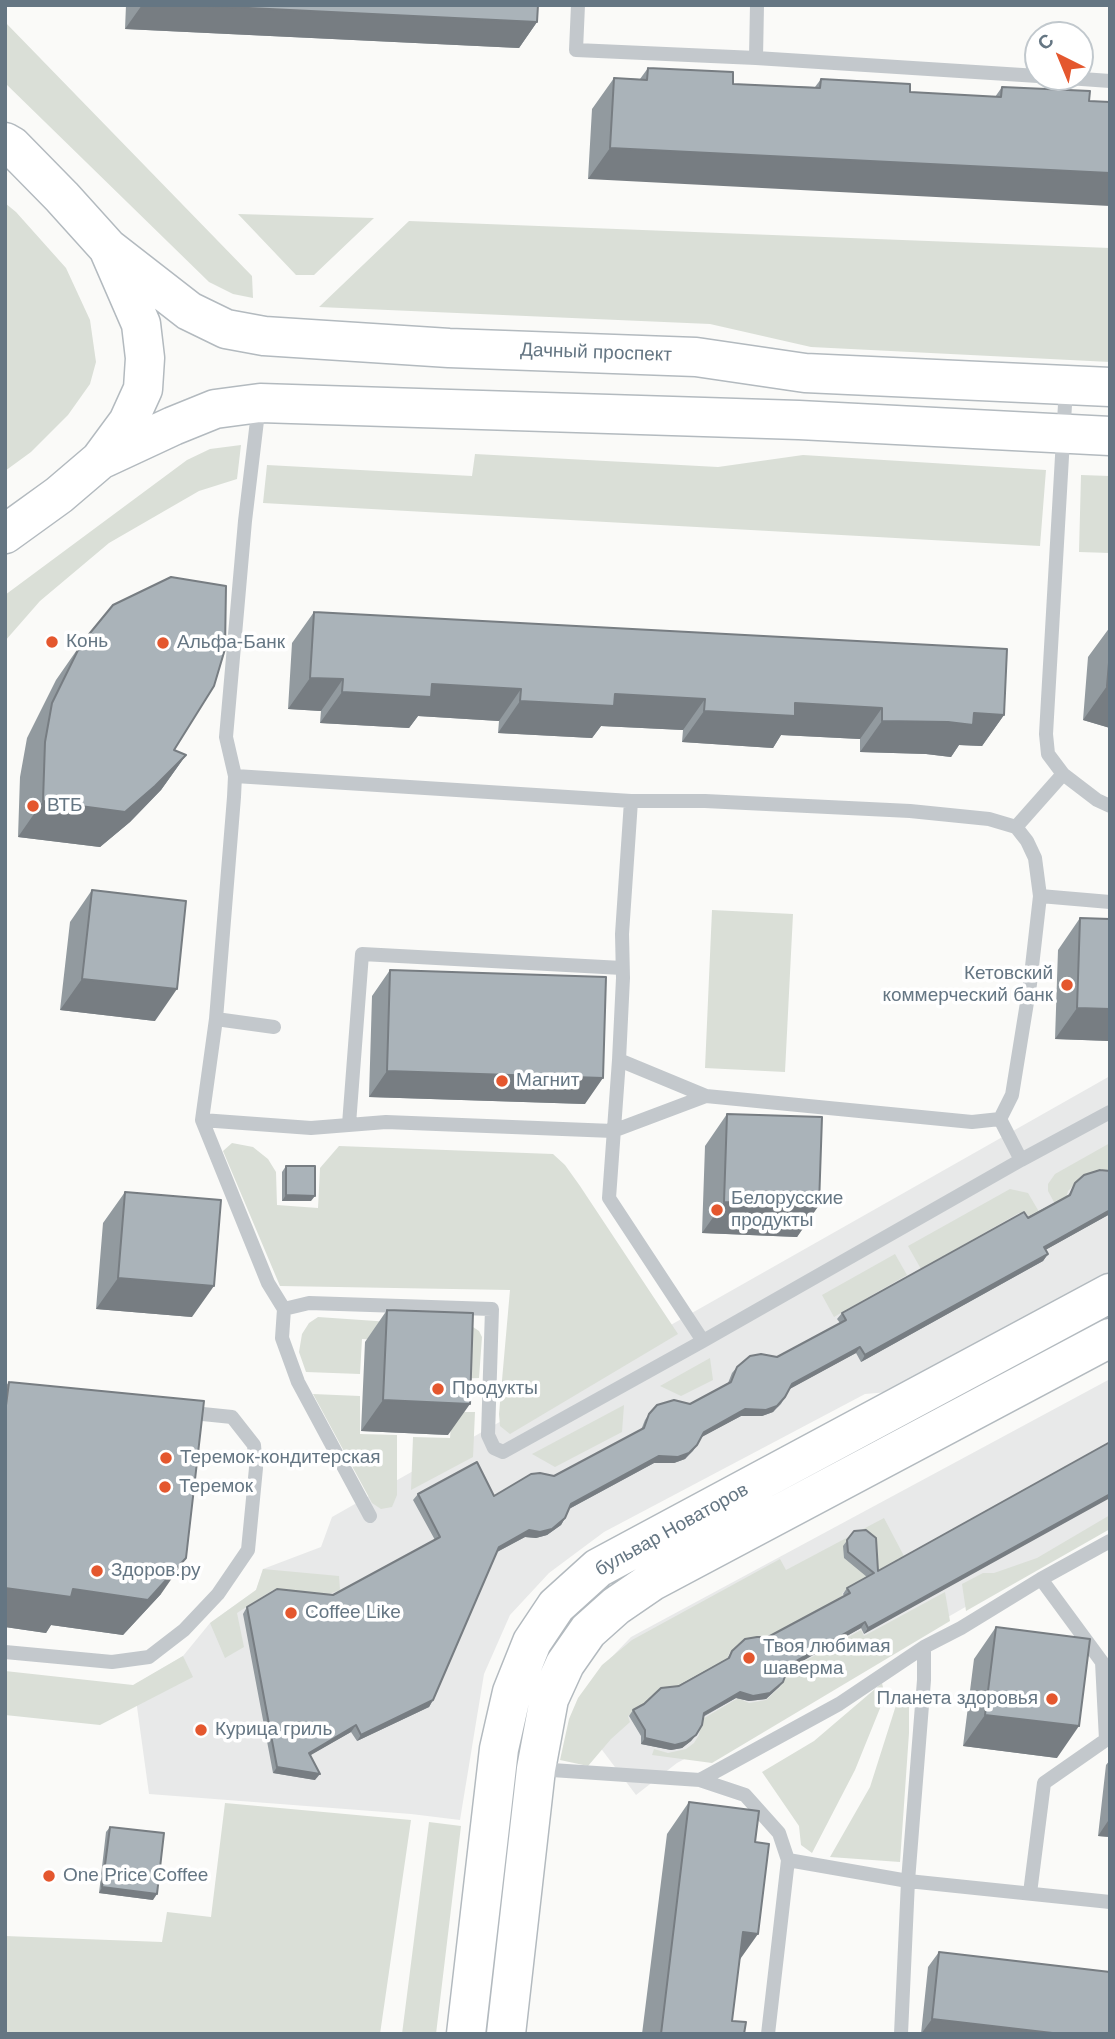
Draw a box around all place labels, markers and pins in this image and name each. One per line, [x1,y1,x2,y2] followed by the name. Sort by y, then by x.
[66,631,108,653] place label: Конь
[177,632,285,654] place label: Альфа-Банк
[44,634,60,650] marker: Конь
[155,635,171,651] marker: Альфа-Банк
[47,795,82,817] place label: ВТБ
[25,798,41,814] marker: ВТБ
[882,963,1053,1007] place label: Кетовский коммерческий банк
[1059,977,1075,993] marker: Кетовский коммерческий банк
[516,1070,579,1092] place label: Магнит
[494,1073,510,1089] marker: Магнит
[731,1188,843,1232] place label: Белорусские продукты
[709,1202,725,1218] marker: Белорусские продукты
[452,1378,538,1400] place label: Продукты
[430,1381,446,1397] marker: Продукты
[180,1447,381,1469] place label: Теремок-кондитерская
[158,1450,174,1466] marker: Теремок-кондитерская
[179,1476,253,1498] place label: Теремок
[157,1479,173,1495] marker: Теремок
[111,1560,200,1582] place label: Здоров.ру
[89,1563,105,1579] marker: Здоров.ру
[305,1602,401,1624] place label: Coffee Like
[283,1605,299,1621] marker: Coffee Like
[763,1636,891,1680] place label: Твоя любимая шаверма
[741,1650,757,1666] marker: Твоя любимая шаверма
[877,1688,1038,1710] place label: Планета здоровья
[1044,1691,1060,1707] marker: Планета здоровья
[215,1719,332,1741] place label: Курица гриль
[193,1722,209,1738] marker: Курица гриль
[63,1865,208,1887] place label: One Price Coffee
[41,1868,57,1884] marker: One Price Coffee

